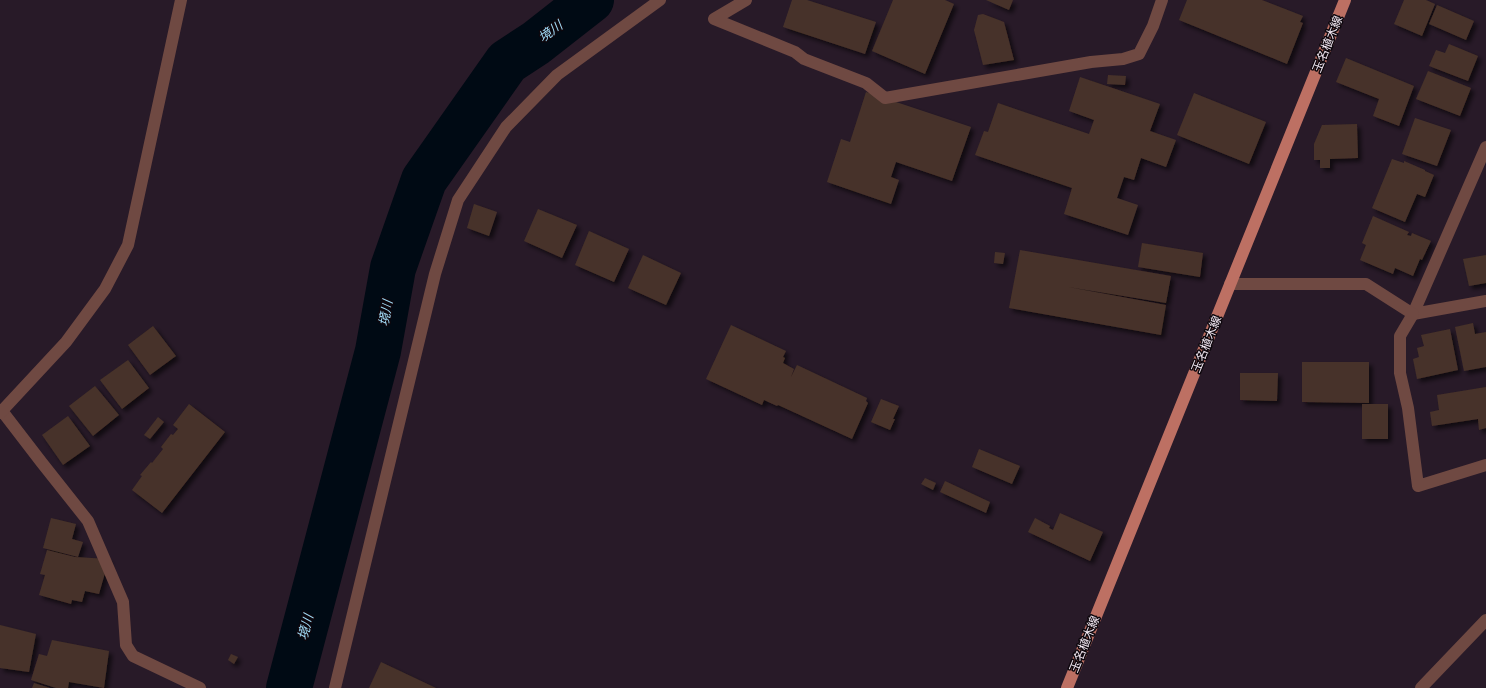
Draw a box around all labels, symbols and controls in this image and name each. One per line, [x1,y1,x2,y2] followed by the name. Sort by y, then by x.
[1309,13,1345,75] street label: 玉名植木線
[534,15,567,46] water label: 境川
[374,297,396,327] water label: 境川
[1188,313,1224,375] street label: 玉名植木線
[293,610,318,642] water label: 境川
[1066,613,1102,675] street label: 玉名植木線

